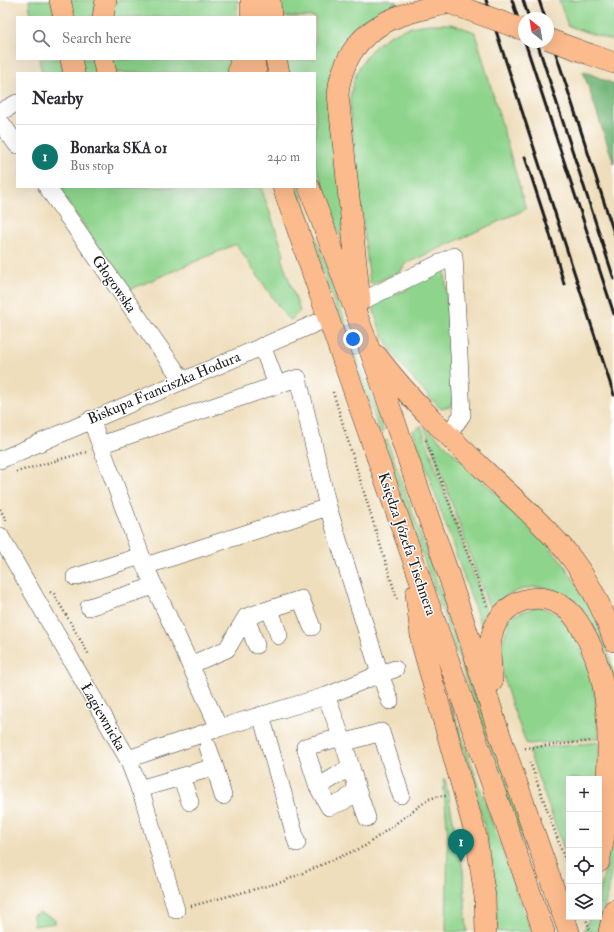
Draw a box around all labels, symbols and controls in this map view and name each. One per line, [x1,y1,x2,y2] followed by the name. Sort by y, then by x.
[518,12,554,48] north arrow
[16,16,316,60] search box
[30,27,52,49] icon: search
[62,29,131,48] text: Search here
[32,88,83,109] text: Nearby
[70,139,167,158] text: Bonarka SKA 01
[43,149,47,165] text: 1
[267,149,300,165] text: 240 m
[70,158,114,174] text: Bus stop
[87,252,141,317] street label: Głogowska
[343,329,363,349] your location
[85,347,244,430] street label: Biskupa Franciszka Hodura
[373,470,441,619] street label: Księdza Józefa Tischnera
[76,680,130,755] street label: Łagiewnicka
[566,776,602,920] map controls
[566,776,602,812] button: +
[566,812,602,848] button: −
[448,829,474,862] pin: 1
[566,848,602,884] button: locate
[566,884,602,920] button: layers

